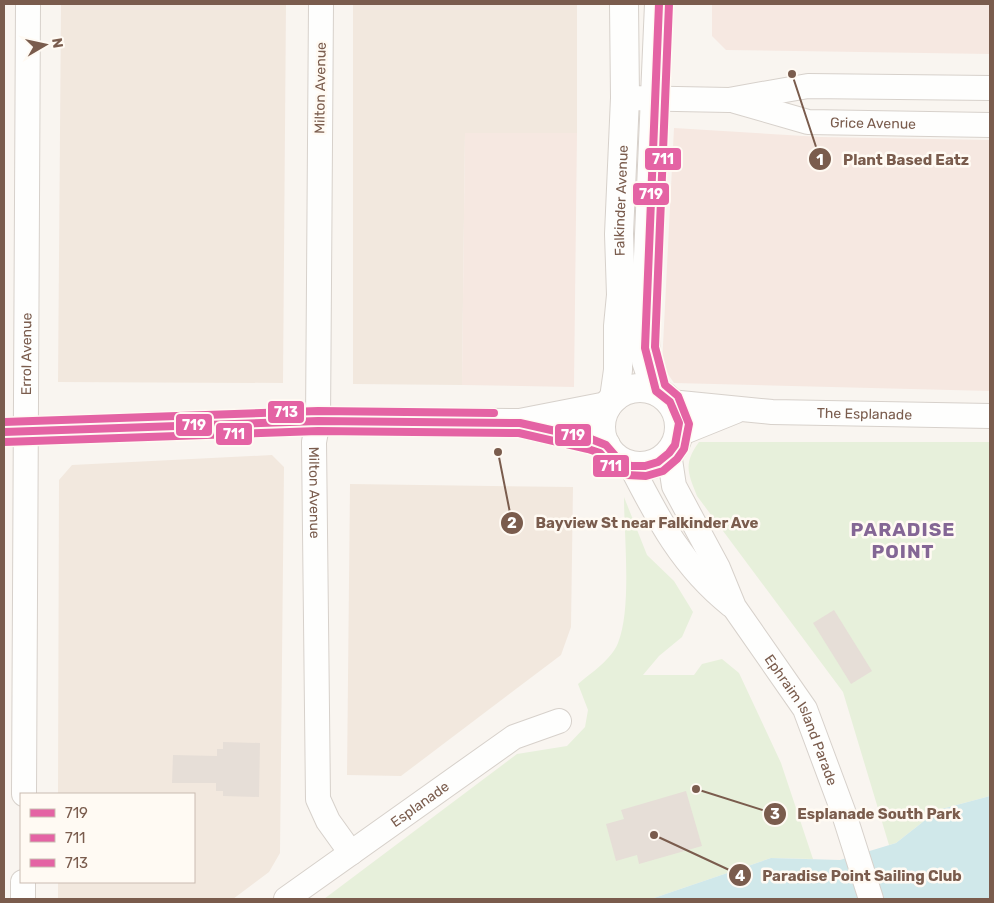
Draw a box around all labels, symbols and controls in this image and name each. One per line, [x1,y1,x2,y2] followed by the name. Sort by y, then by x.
[20,20,70,70] north arrow
[48,37,67,49] text: N
[311,42,330,134] street label: Milton Avenue
[830,114,916,133] street label: Grice Avenue
[611,144,632,256] street label: Falkinder Avenue
[808,144,979,174] callout: Plant Based Eatz
[644,147,682,171] line badge: 711
[652,151,674,168] text: 711
[816,151,824,169] text: 1
[843,151,969,169] text: Plant Based Eatz
[632,182,670,206] line badge: 719
[639,186,663,203] text: 719
[18,313,35,395] street label: Errol Avenue
[267,400,305,424] line badge: 713
[274,404,298,421] text: 713
[817,405,912,424] street label: The Esplanade
[175,413,213,437] line badge: 719
[182,417,206,434] text: 719
[215,422,253,446] line badge: 711
[554,423,592,447] line badge: 719
[223,426,245,443] text: 711
[561,427,585,444] text: 719
[305,446,323,539] street label: Milton Avenue
[592,454,630,478] line badge: 711
[600,458,622,475] text: 711
[500,508,769,538] callout: Bayview St near Falkinder Ave
[507,514,517,532] text: 2
[536,514,759,532] text: Bayview St near Falkinder Ave
[851,518,955,563] district label: PARADISE POINT
[761,651,841,788] street label: Ephraim Island Parade
[388,778,453,831] street label: Esplanade
[20,793,195,883] legend
[762,799,971,829] callout: Esplanade South Park
[65,804,88,822] text: 719
[770,805,780,823] text: 3
[797,805,961,823] text: Esplanade South Park
[65,829,86,847] text: 711
[65,854,88,872] text: 713
[727,860,972,890] callout: Paradise Point Sailing Club
[735,867,745,885] text: 4
[762,867,962,885] text: Paradise Point Sailing Club

